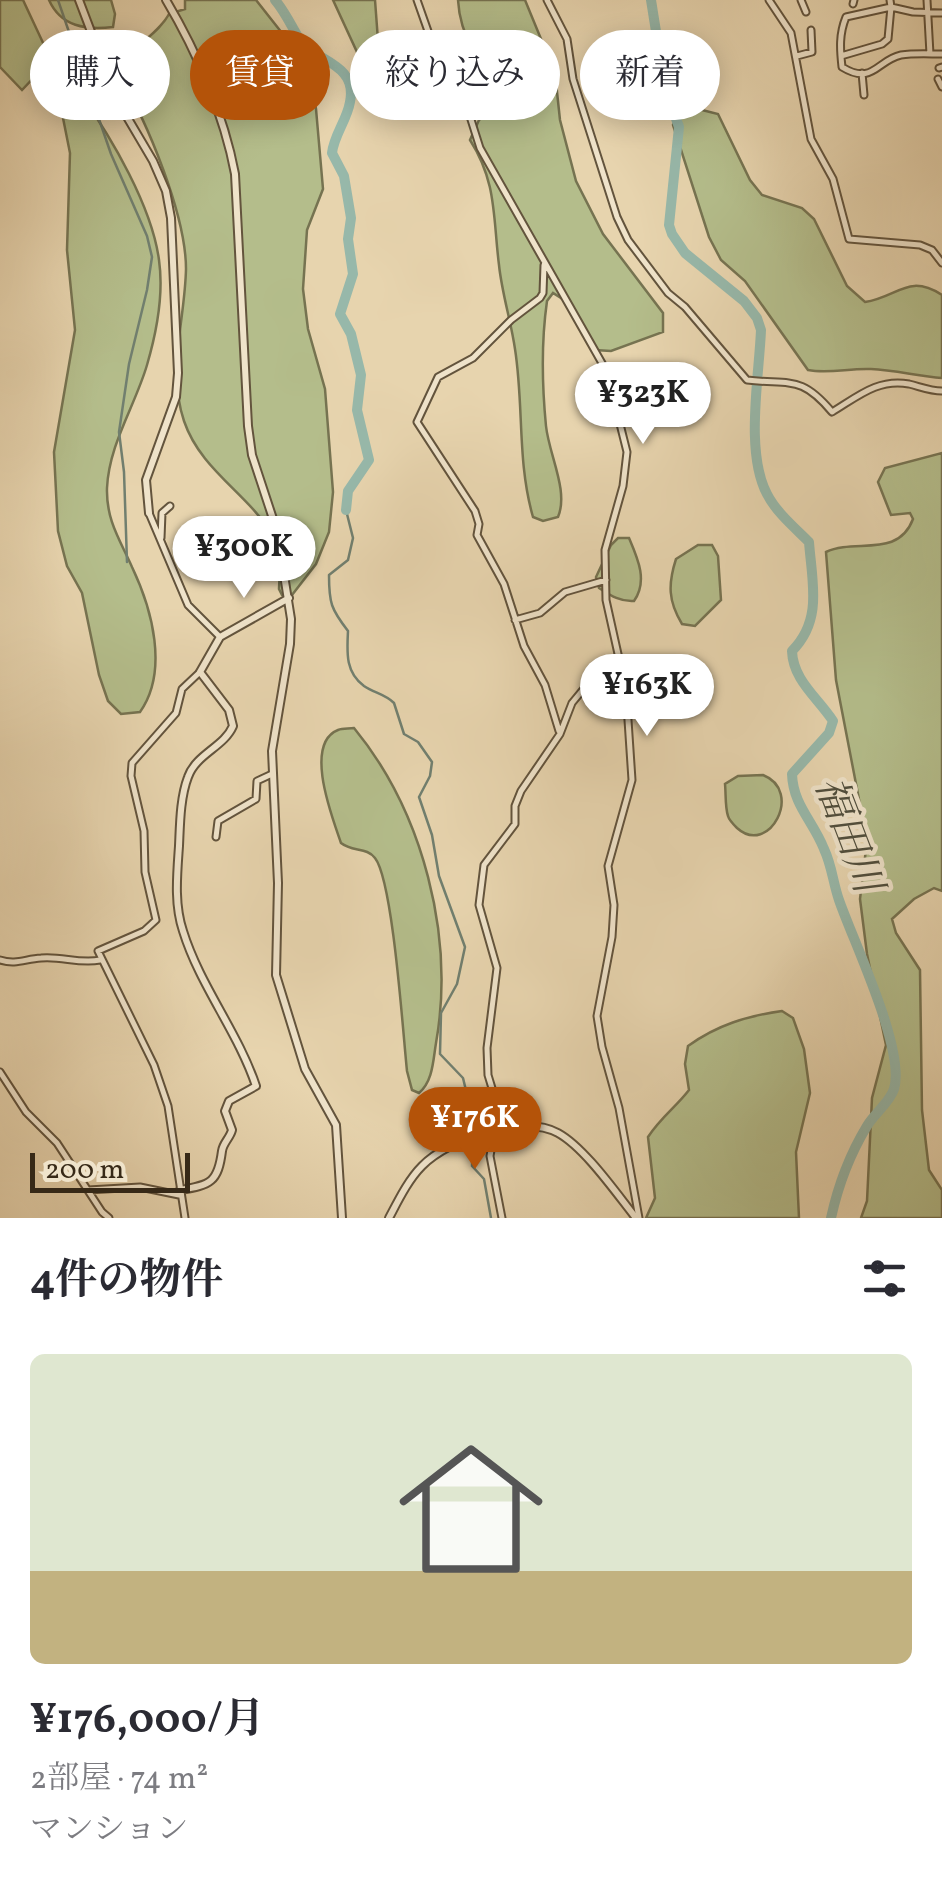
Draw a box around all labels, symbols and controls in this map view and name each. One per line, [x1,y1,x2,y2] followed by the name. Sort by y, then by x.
[30,30,170,120] chip: 購入
[190,30,330,120] chip: 賃貸
[350,30,560,120] chip: 絞り込み
[580,30,720,120] chip: 新着
[573,362,713,447] pin: ¥323K
[597,372,689,416] text: ¥323K
[174,516,314,601] pin: ¥300K
[195,526,293,570] text: ¥300K
[577,654,717,739] pin: ¥163K
[602,664,692,708] text: ¥163K
[799,769,895,905] water label: 福田川
[405,1087,545,1172] pin: ¥176K
[431,1097,519,1141] text: ¥176K
[30,1148,190,1192] scale bar
[45,1151,124,1190] text: 200 m
[857,1251,912,1306] icon: filters
[30,1253,223,1312] text: 4件の物件
[381,1419,561,1599] icon: home
[30,1692,265,1751] text: ¥176,000/月
[30,1758,208,1802] text: 2部屋 · 74 m²
[30,1809,189,1853] text: マンション

